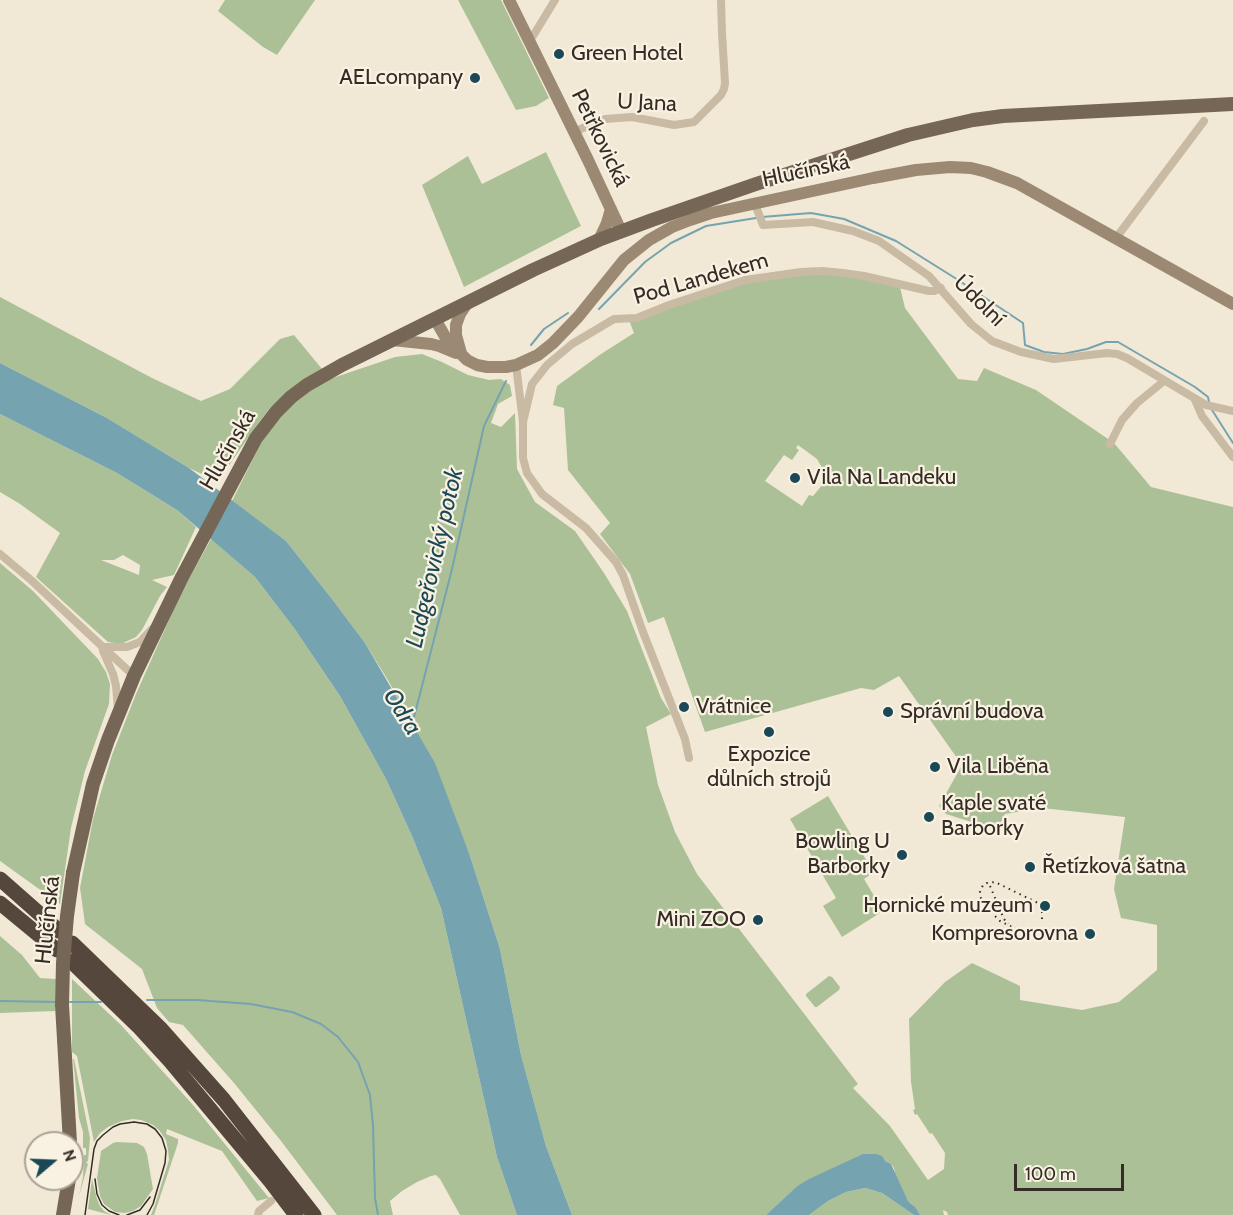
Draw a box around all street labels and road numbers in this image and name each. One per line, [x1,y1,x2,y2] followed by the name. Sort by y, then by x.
[565,85,635,191] street label: Petřkovická
[617,88,677,118] street label: U Jana
[760,149,852,193] street label: Hlučínská
[631,247,771,311] street label: Pod Landekem
[948,270,1010,332] street label: Údolní
[194,405,262,495] street label: Hlučínská
[30,875,66,965] street label: Hlučínská

